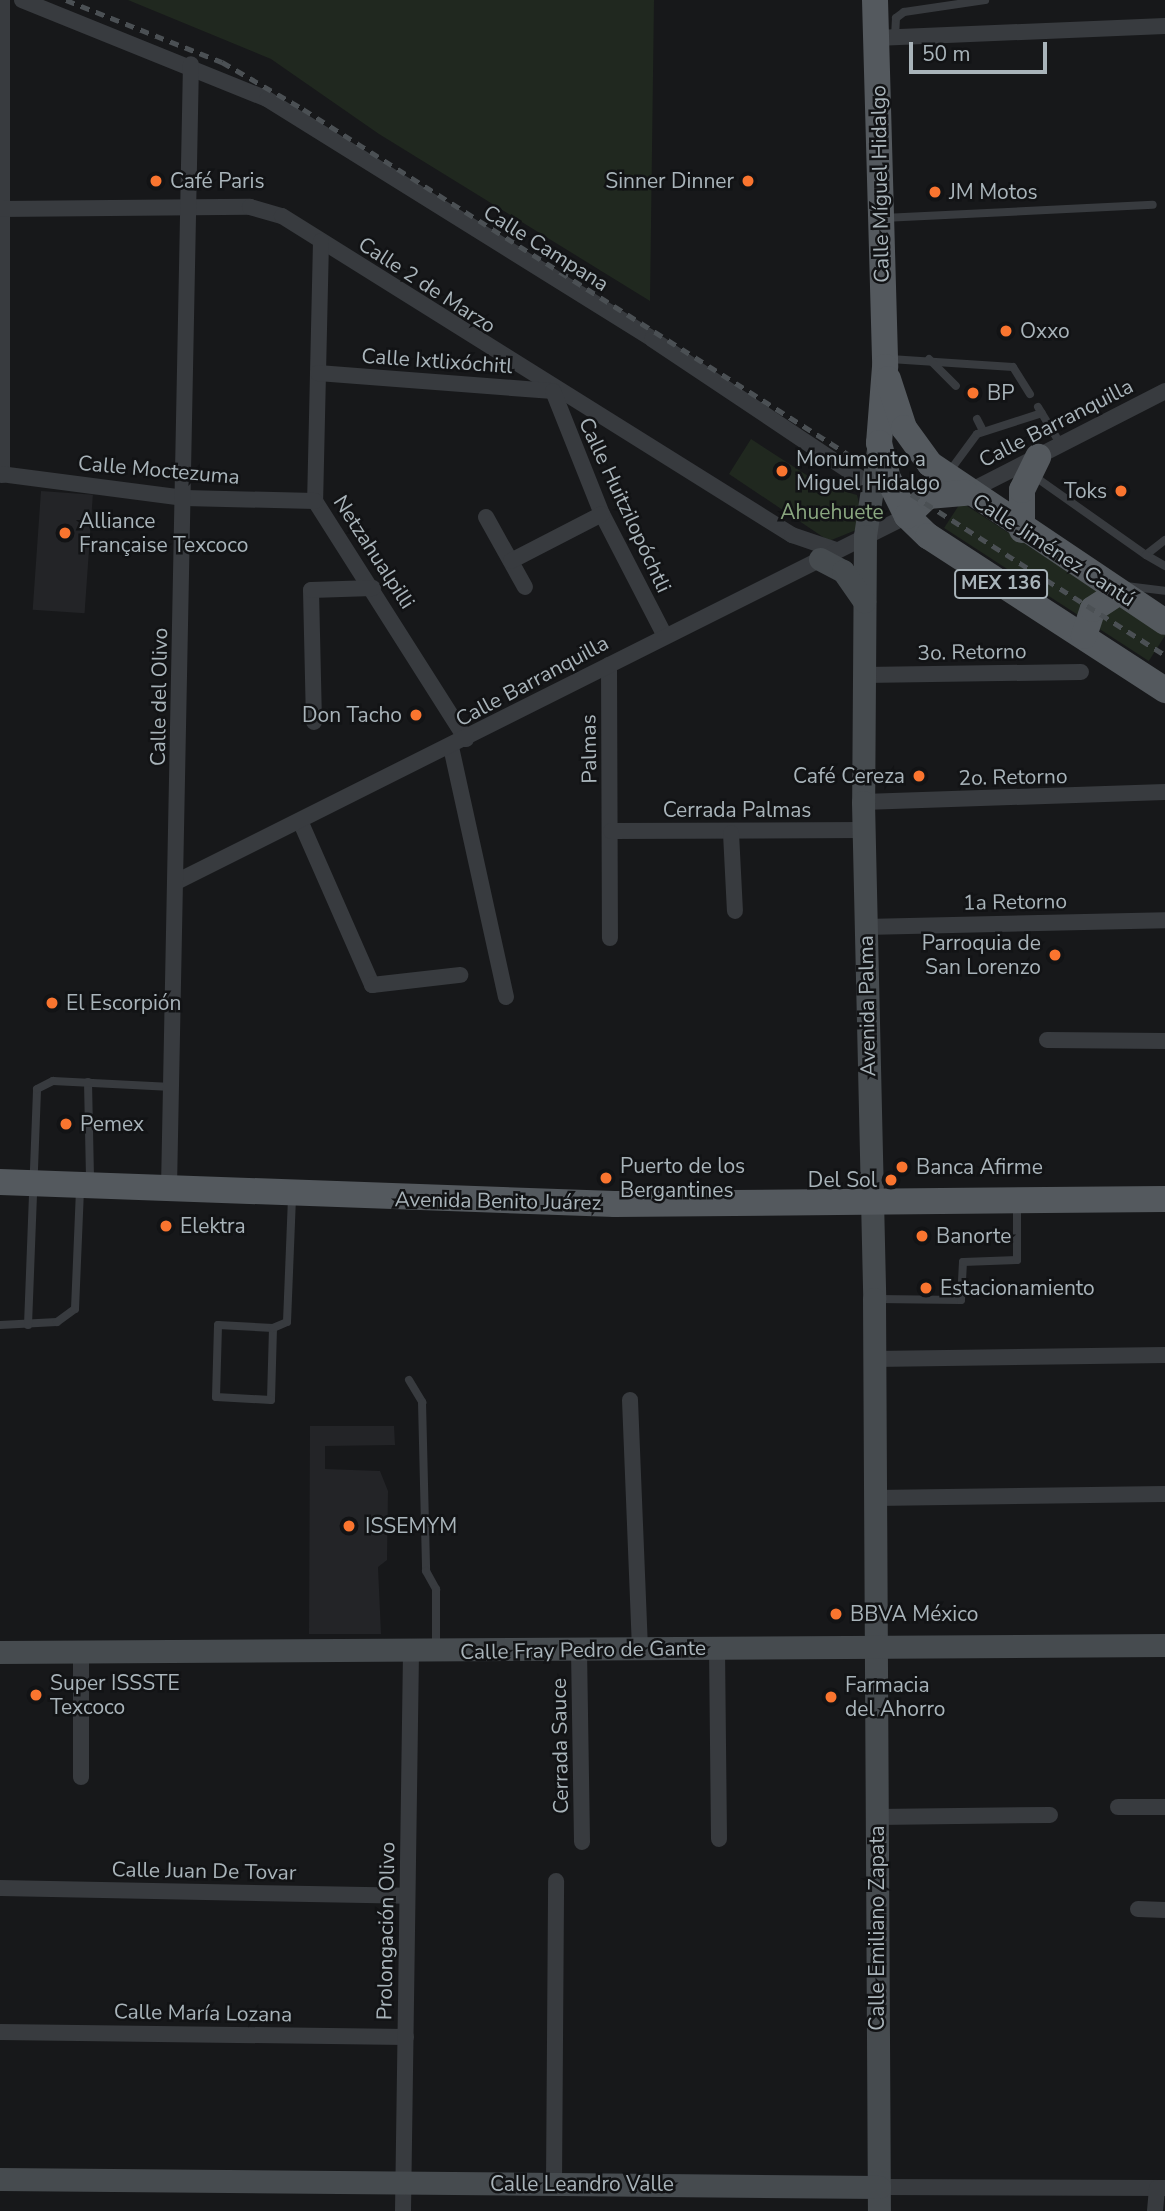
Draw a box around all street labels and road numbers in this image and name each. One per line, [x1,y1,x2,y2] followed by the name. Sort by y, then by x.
[866,85,894,283] street label: Calle Míguel Hidalgo
[479,199,613,297] street label: Calle Campana
[354,231,500,339] street label: Calle 2 de Marzo
[361,343,513,379] street label: Calle Ixtlixóchitl
[975,373,1137,473] street label: Calle Barranquilla
[573,413,677,597] street label: Calle Huitzilopóchtli
[77,450,241,490] street label: Calle Moctezuma
[968,488,1140,612] street label: Calle Jiménez Cantú
[328,491,420,613] street label: Netzahualpilli
[954,568,1048,600] road number: MEX 136
[145,628,173,766] street label: Calle del Olivo
[451,630,613,732] street label: Calle Barranquilla
[917,638,1027,666] street label: 3o. Retorno
[576,714,602,784] street label: Palmas
[958,763,1068,791] street label: 2o. Retorno
[663,797,811,823] street label: Cerrada Palmas
[963,888,1067,916] street label: 1a Retorno
[853,935,881,1077] street label: Avenida Palma
[395,1187,601,1215] street label: Avenida Benito Juárez
[460,1635,706,1665] street label: Calle Fray Pedro de Gante
[546,1678,574,1814] street label: Cerrada Sauce
[864,1825,890,2031] street label: Calle Emiliano Zapata
[372,1842,400,2020] street label: Prolongación Olivo
[111,1857,297,1885] street label: Calle Juan De Tovar
[114,1999,292,2027] street label: Calle María Lozana
[490,2171,674,2197] street label: Calle Leandro Valle

